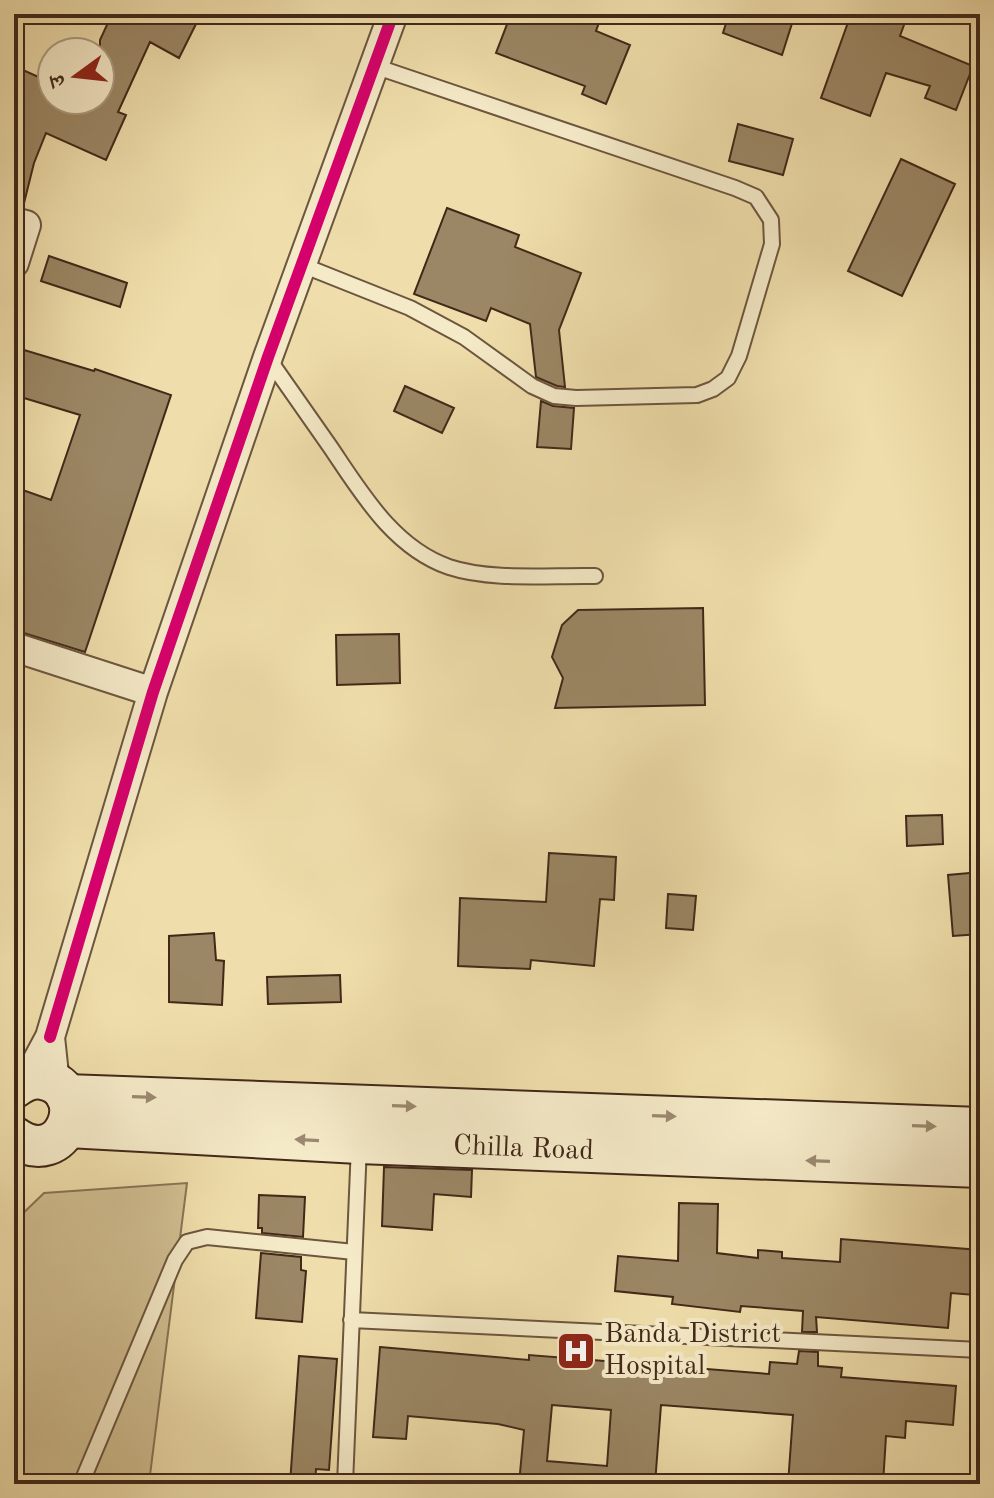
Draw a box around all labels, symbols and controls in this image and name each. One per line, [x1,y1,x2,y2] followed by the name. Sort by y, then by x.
[36,36,116,116] north arrow
[46,71,71,91] text: उ
[132,1091,157,1104] one-way arrow
[392,1099,417,1112] one-way arrow
[652,1110,677,1123] one-way arrow
[912,1119,937,1132] one-way arrow
[294,1133,319,1146] one-way arrow
[453,1133,594,1166] street label: Chilla Road
[805,1154,830,1167] one-way arrow
[604,1321,781,1381] place label: Banda District Hospital
[555,1330,597,1372] hospital icon: Banda District Hospital

